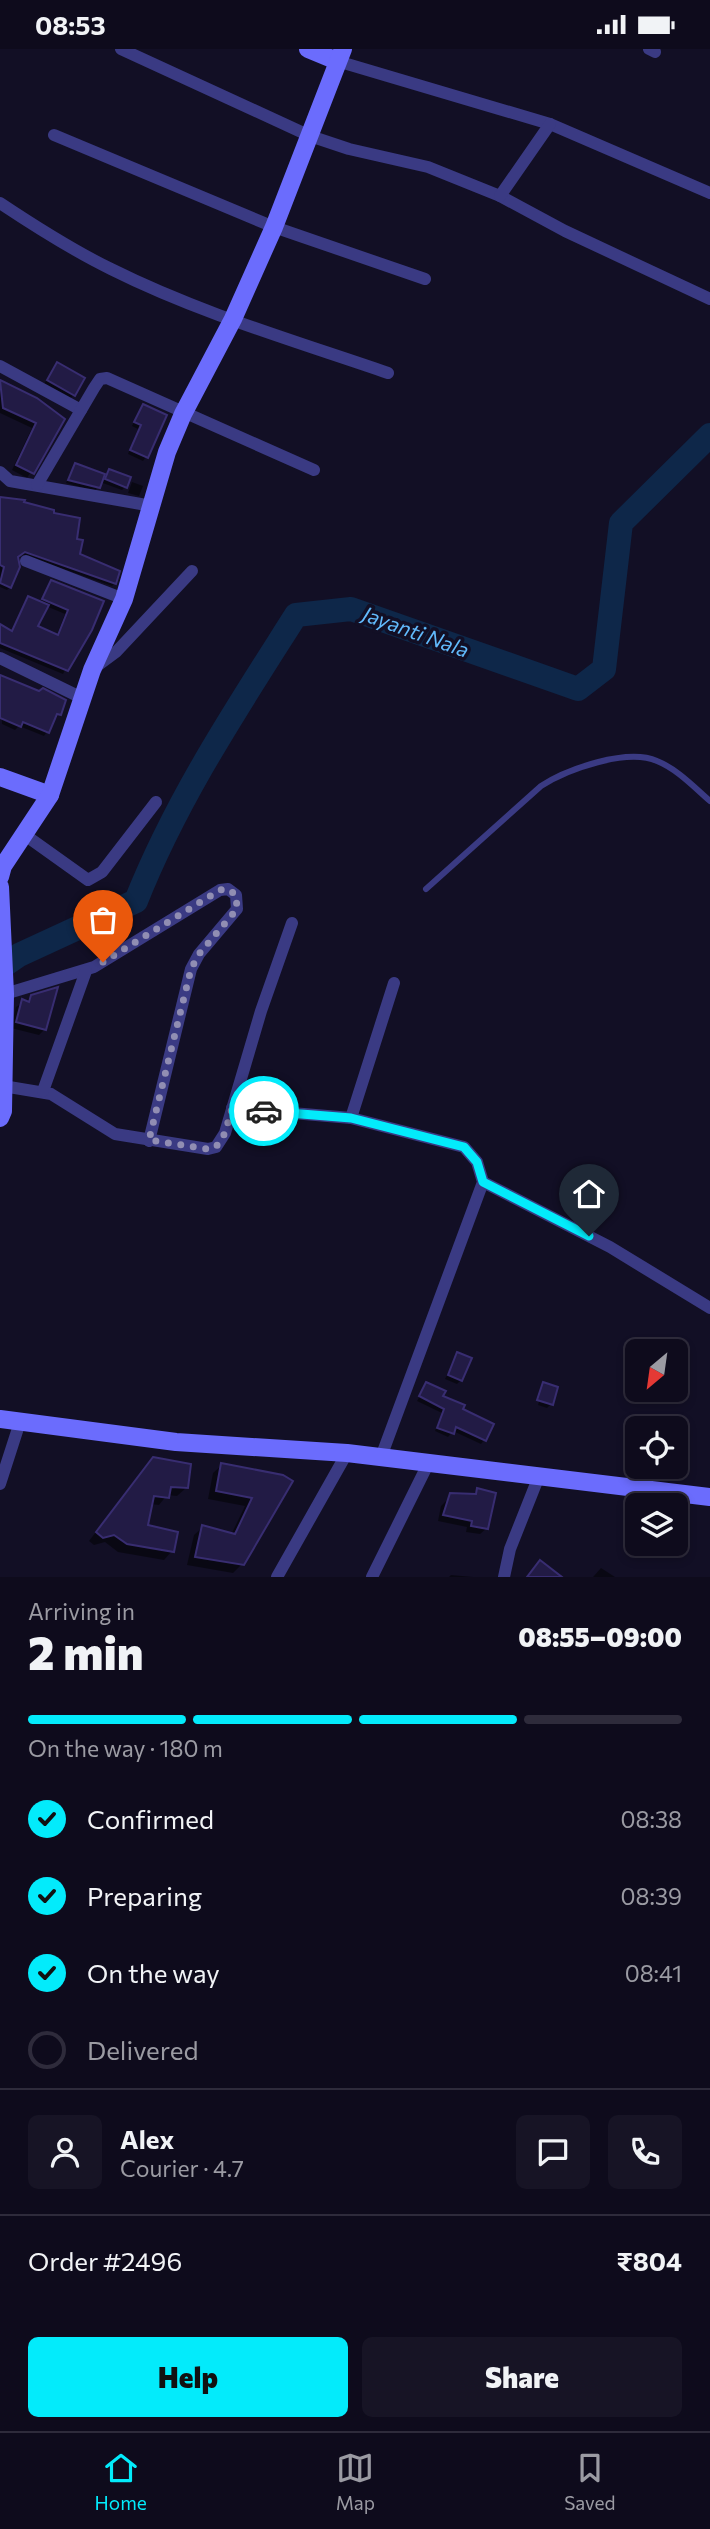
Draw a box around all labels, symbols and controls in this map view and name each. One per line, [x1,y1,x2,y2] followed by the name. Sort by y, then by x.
[35,9,106,40] text: 08:53
[357,600,473,662] water label: Jayanti Nala
[73,890,133,962] pin
[84,901,122,939] icon: bag
[229,1076,299,1146] courier
[245,1092,283,1130] icon: car
[559,1164,619,1236] pin
[570,1175,608,1213] icon: home
[625,1339,688,1402] north arrow
[625,1339,688,1556] map controls
[625,1416,688,1479] button: locate
[625,1493,688,1556] button: layers
[28,1597,135,1625] text: Arriving in
[518,1621,682,1652] text: 08:55–09:00
[28,1623,144,1679] text: 2 min
[28,1734,223,1762] text: On the way · 180 m
[28,1800,66,1838] icon: check
[87,1803,214,1834] text: Confirmed
[621,1805,682,1833] text: 08:38
[28,1877,66,1915] icon: check
[87,1880,202,1911] text: Preparing
[621,1882,682,1910] text: 08:39
[28,1954,66,1992] icon: check
[87,1957,220,1988] text: On the way
[625,1959,682,1987] text: 08:41
[87,2034,198,2065] text: Delivered
[28,2115,102,2189] button: person
[516,2115,590,2189] button: chat
[608,2115,682,2189] button: phone
[120,2123,174,2154] text: Alex
[120,2154,244,2182] text: Courier · 4.7
[28,2245,182,2276] text: Order #2496
[617,2245,682,2276] text: ₹804
[28,2337,348,2417] button: Help
[362,2337,682,2417] button: Share
[95,2449,147,2514] tab: Home
[336,2449,375,2514] tab: Map
[564,2449,615,2514] tab: Saved

